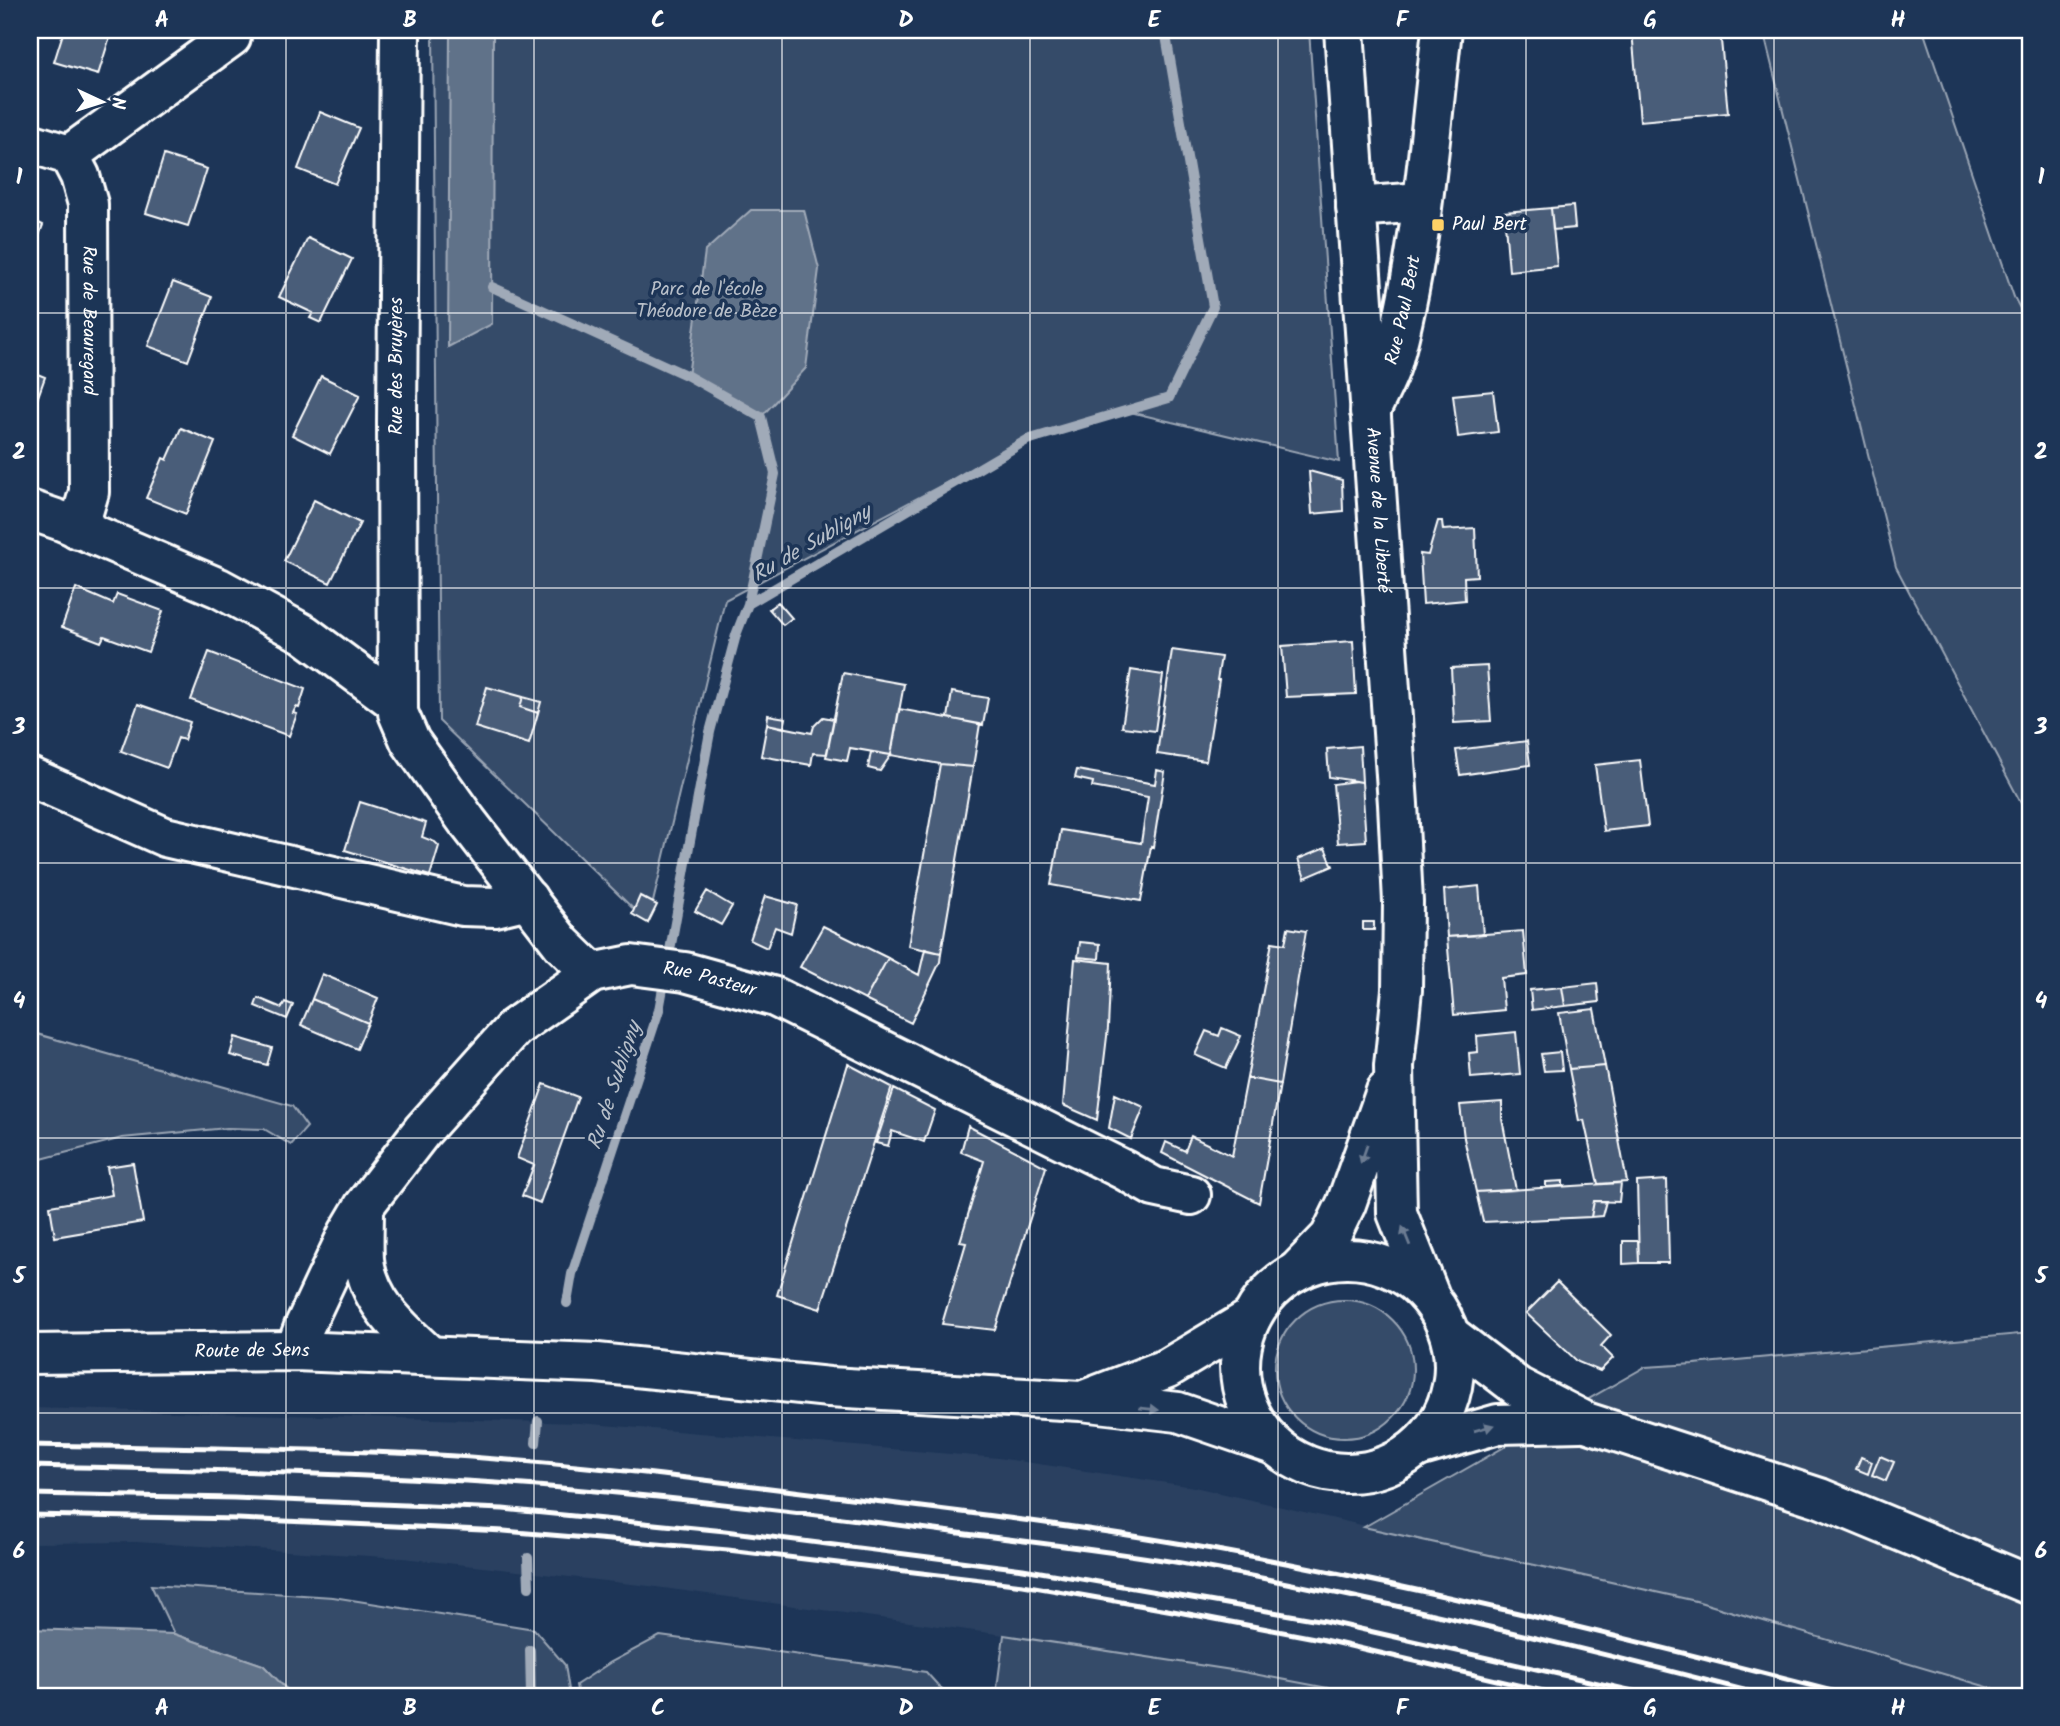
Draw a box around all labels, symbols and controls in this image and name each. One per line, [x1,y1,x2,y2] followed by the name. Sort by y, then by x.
[155,3,169,39] text: A
[403,3,417,39] text: B
[651,3,665,39] text: C
[898,3,914,39] text: D
[1148,3,1162,39] text: E
[1396,3,1410,39] text: F
[1643,3,1657,39] text: G
[1891,3,1906,39] text: H
[66,66,136,136] north arrow
[102,96,132,110] text: N
[16,160,23,196] text: 1
[2038,160,2045,196] text: 1
[1452,210,1528,240] place label: Paul Bert
[1430,217,1446,233] marker: Paul Bert
[73,246,104,396] street label: Rue de Beauregard
[1377,252,1430,368] street label: Rue Paul Bert
[637,275,778,327] park label: Parc de l'école Théodore de Bèze
[382,297,412,435] street label: Rue des Bruyères
[1357,426,1398,594] street label: Avenue de la Liberté
[12,435,26,471] text: 2
[2034,435,2048,471] text: 2
[746,495,880,591] water label: Ru de Subligny
[12,710,26,746] text: 3
[2034,710,2048,746] text: 3
[661,954,761,1006] street label: Rue Pasteur
[13,984,26,1020] text: 4
[2035,984,2048,1020] text: 4
[579,1015,652,1154] water label: Ru de Subligny
[1358,1143,1369,1164] one-way arrow
[1400,1225,1411,1246] one-way arrow
[12,1259,27,1295] text: 5
[2034,1259,2049,1295] text: 5
[194,1336,310,1367] street label: Route de Sens
[1138,1403,1160,1414] one-way arrow
[1474,1423,1495,1433] one-way arrow
[13,1534,25,1570] text: 6
[2035,1534,2047,1570] text: 6
[155,1691,169,1726] text: A
[403,1691,417,1726] text: B
[651,1691,665,1726] text: C
[898,1691,914,1726] text: D
[1148,1691,1162,1726] text: E
[1396,1691,1410,1726] text: F
[1643,1691,1657,1726] text: G
[1891,1691,1906,1726] text: H

